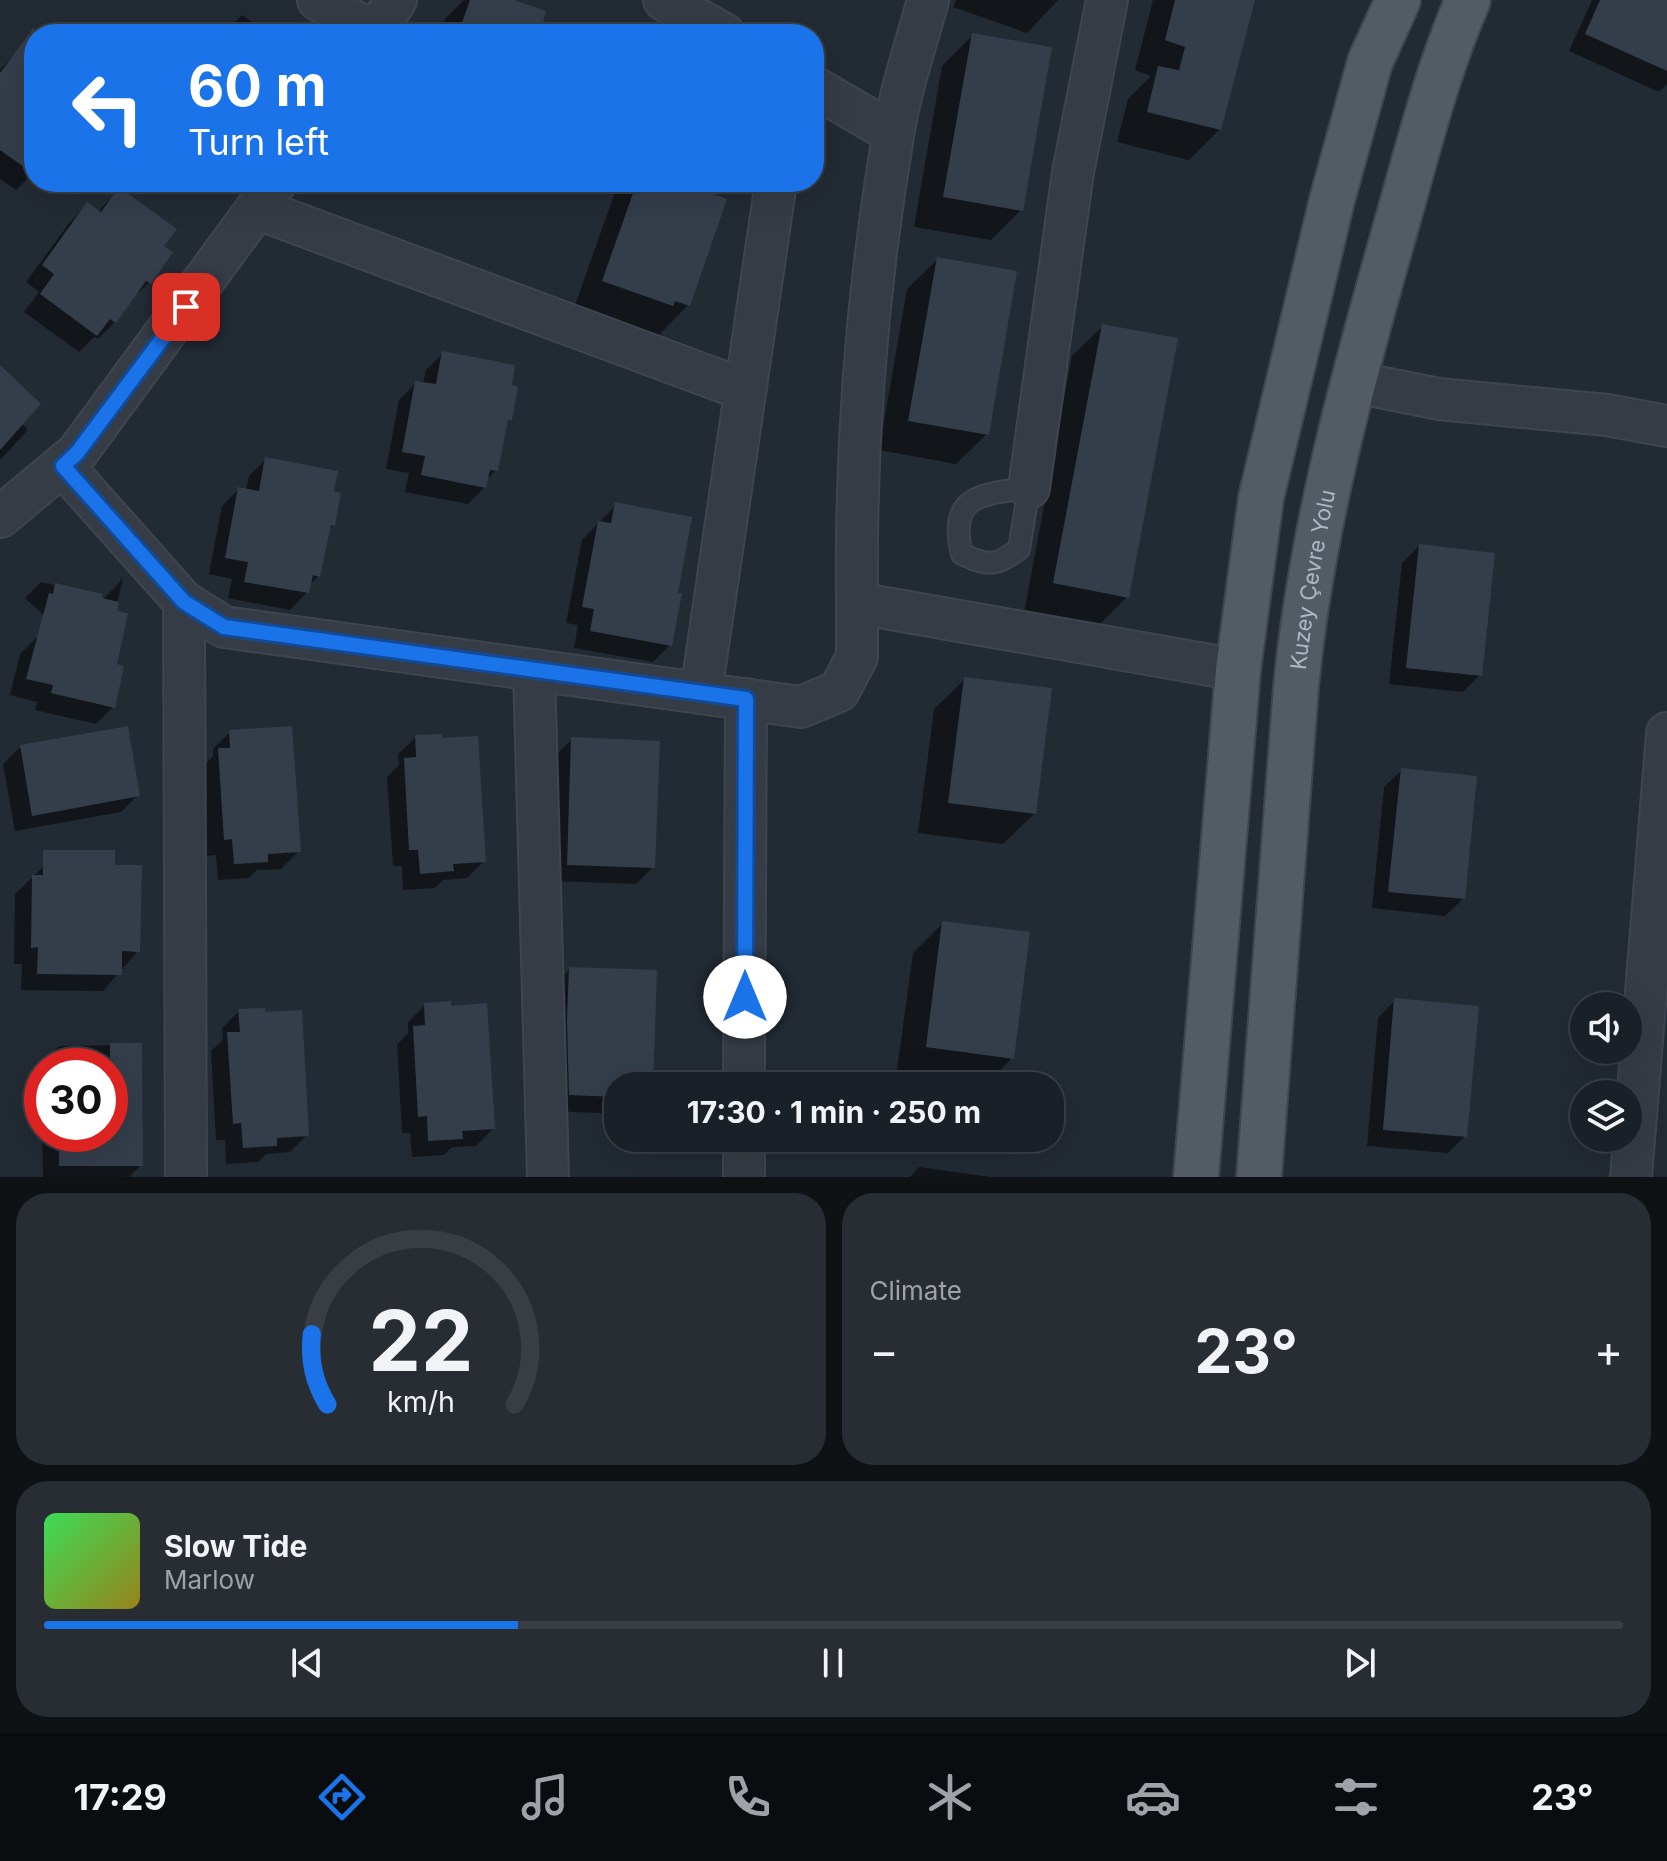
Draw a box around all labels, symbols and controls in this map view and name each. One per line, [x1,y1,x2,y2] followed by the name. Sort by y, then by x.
[188,52,327,120] text: 60 m
[56,56,160,160] icon: left
[188,120,329,164] text: Turn left
[152,273,220,341] pin
[164,285,208,329] icon: arrive
[1285,487,1340,671] street label: Kuzey Çevre Yolu
[703,955,787,1039] position arrow
[1570,992,1642,1152] map controls
[1570,992,1642,1064] button: sound
[24,1048,128,1152] speed limit sign: 30
[1570,1080,1642,1152] button: layers
[687,1094,981,1130] text: 17:30 · 1 min · 250 m
[870,1275,962,1306] text: Climate
[368,1290,473,1391] text: 22
[1194,1315,1298,1387] text: 23°
[870,1324,899,1378] text: −
[1594,1324,1623,1378] text: +
[387,1384,455,1419] text: km/h
[164,1528,307,1564] text: Slow Tide
[164,1564,255,1595] text: Marlow
[285,1641,329,1685] icon: previous
[811,1641,855,1685] icon: pause
[1338,1641,1382,1685] icon: next
[314,1769,370,1825] icon: directions
[517,1769,573,1825] icon: music
[720,1769,776,1825] icon: phone
[922,1769,978,1825] icon: climate
[1125,1769,1181,1825] icon: car
[1328,1769,1384,1825] icon: filters
[73,1775,167,1819] text: 17:29
[1531,1775,1593,1819] text: 23°

